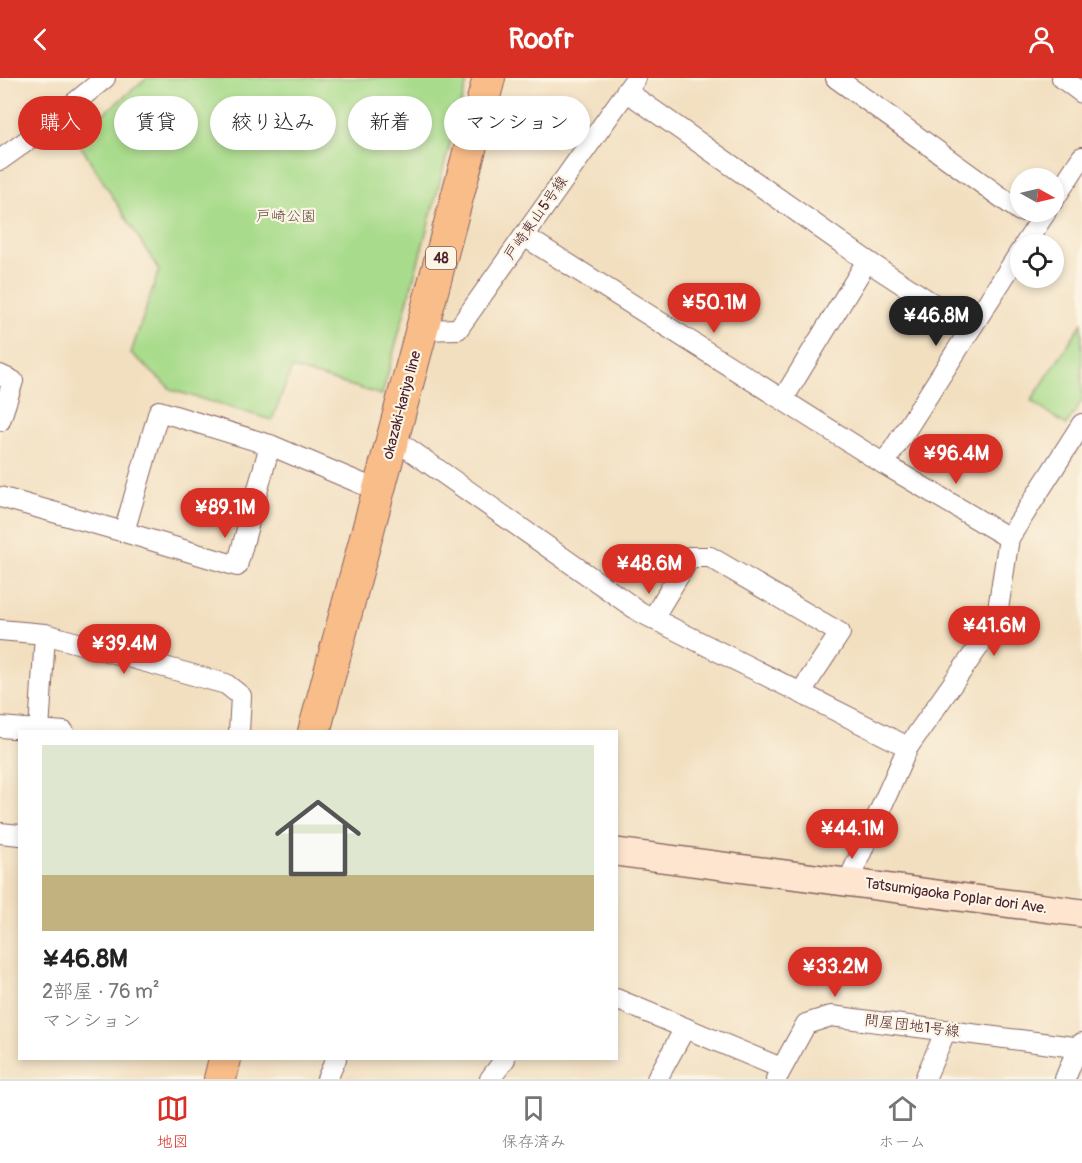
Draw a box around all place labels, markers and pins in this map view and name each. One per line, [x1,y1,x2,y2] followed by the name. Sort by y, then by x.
[665,283,763,334] pin: ¥50.1M
[887,296,985,347] pin: ¥46.8M
[907,434,1005,485] pin: ¥96.4M
[176,488,274,539] pin: ¥89.1M
[600,544,698,595] pin: ¥48.6M
[945,606,1043,657] pin: ¥41.6M
[75,624,173,675] pin: ¥39.4M
[803,809,901,860] pin: ¥44.1M
[786,947,884,998] pin: ¥33.2M

